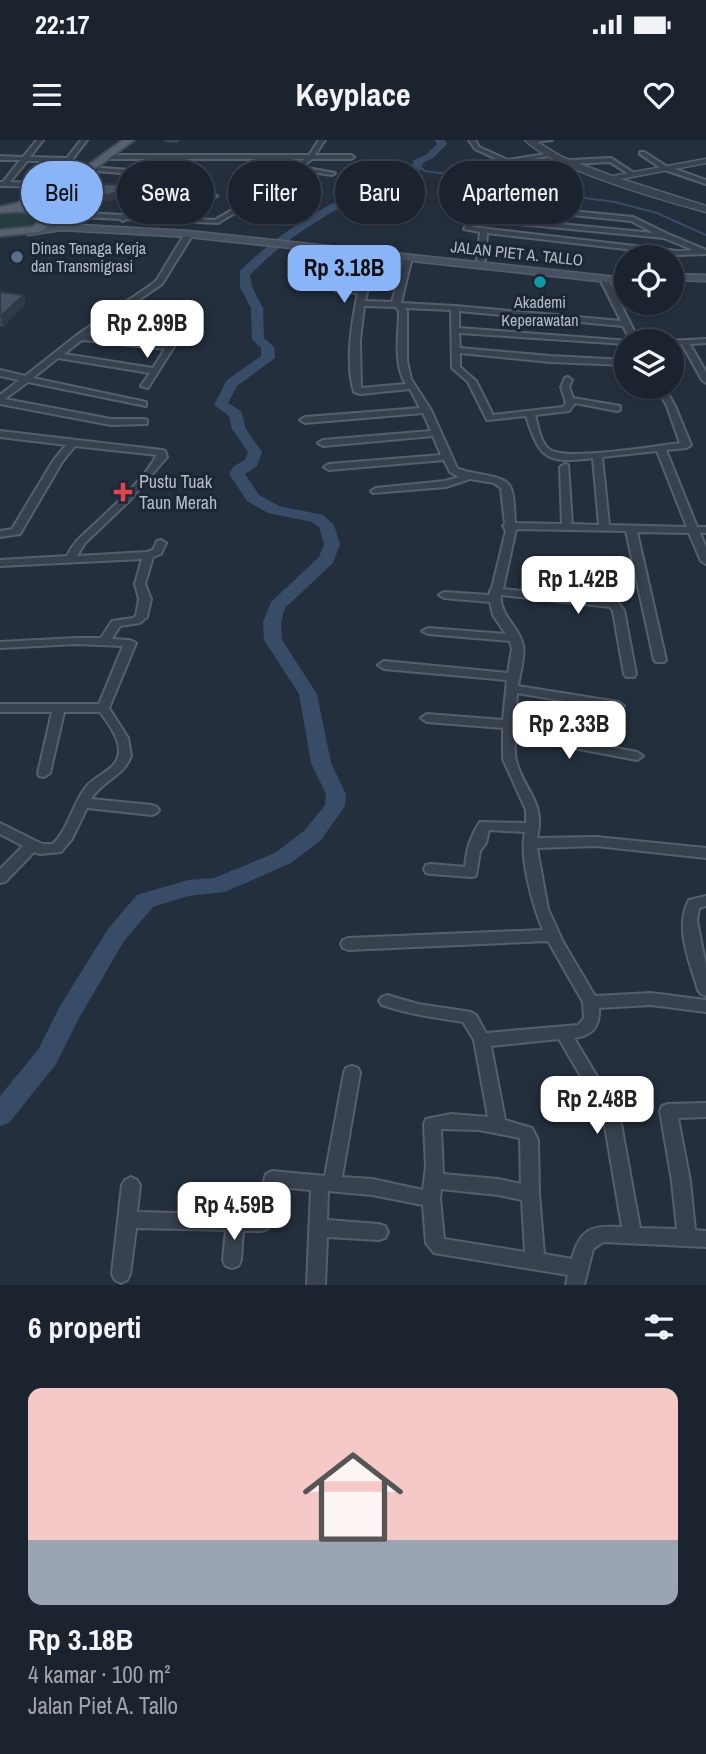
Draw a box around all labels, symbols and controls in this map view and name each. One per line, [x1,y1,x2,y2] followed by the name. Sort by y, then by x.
[35,7,90,42] text: 22:17
[295,73,411,116] text: Keyplace
[28,76,66,114] icon: menu
[640,76,678,114] icon: heart
[21,161,103,224] chip: Beli
[117,161,214,224] chip: Sewa
[228,161,321,224] chip: Filter
[335,161,425,224] chip: Baru
[439,161,583,224] chip: Apartemen
[450,235,584,271] street label: JALAN PIET A. TALLO
[31,237,147,277] place label: Dinas Tenaga Kerja dan Transmigrasi
[614,245,684,399] map controls
[614,245,684,315] button: locate
[272,246,416,305] pin: Rp 3.18B
[9,249,25,265] marker: Dinas Tenaga Kerja dan Transmigrasi
[304,252,384,283] text: Rp 3.18B
[532,274,548,290] marker: Akademi Keperawatan
[501,291,579,331] place label: Akademi Keperawatan
[75,300,219,360] pin: Rp 2.99B
[107,307,187,338] text: Rp 2.99B
[614,329,684,399] button: layers
[139,469,217,515] place label: Pustu Tuak Taun Merah
[113,482,133,502] marker: Pustu Tuak Taun Merah
[506,556,650,616] pin: Rp 1.42B
[538,563,618,594] text: Rp 1.42B
[497,702,641,761] pin: Rp 2.33B
[529,708,609,739] text: Rp 2.33B
[525,1076,669,1136] pin: Rp 2.48B
[557,1083,637,1114] text: Rp 2.48B
[162,1182,306,1242] pin: Rp 4.59B
[194,1189,274,1220] text: Rp 4.59B
[28,1307,141,1347] text: 6 properti
[640,1308,678,1346] icon: filters
[290,1434,416,1560] icon: home
[28,1619,133,1659] text: Rp 3.18B
[28,1659,171,1690] text: 4 kamar · 100 m²
[28,1690,178,1721] text: Jalan Piet A. Tallo

